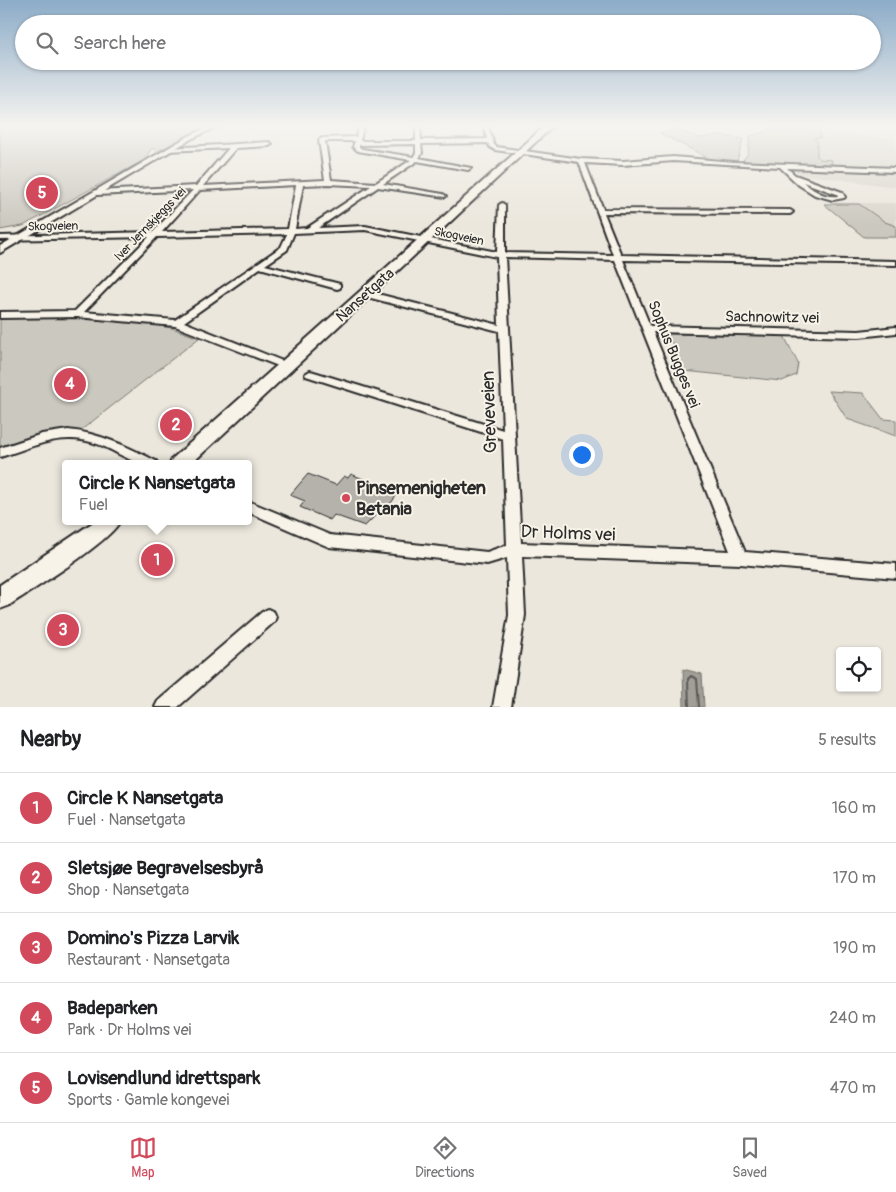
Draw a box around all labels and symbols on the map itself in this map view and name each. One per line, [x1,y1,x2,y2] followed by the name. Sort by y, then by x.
[26,174,58,212] pin: 5
[111,184,189,264] street label: Iver Jernskjeggs vei
[28,219,79,234] street label: Skogveien
[433,224,485,249] street label: Skogveien
[332,264,398,327] street label: Nansetgata
[643,298,704,411] street label: Sophus Bugges vei
[725,307,819,328] street label: Sachnowitz vei
[54,365,86,403] pin: 4
[477,370,502,454] street label: Greveveien
[160,406,192,444] pin: 2
[569,442,595,468] your location
[356,477,486,521] place label: Pinsemenigheten Betania
[340,492,352,504] marker: Pinsemenigheten Betania
[520,520,616,547] street label: Dr Holms vei
[141,541,173,579] pin: 1
[47,611,79,649] pin: 3

